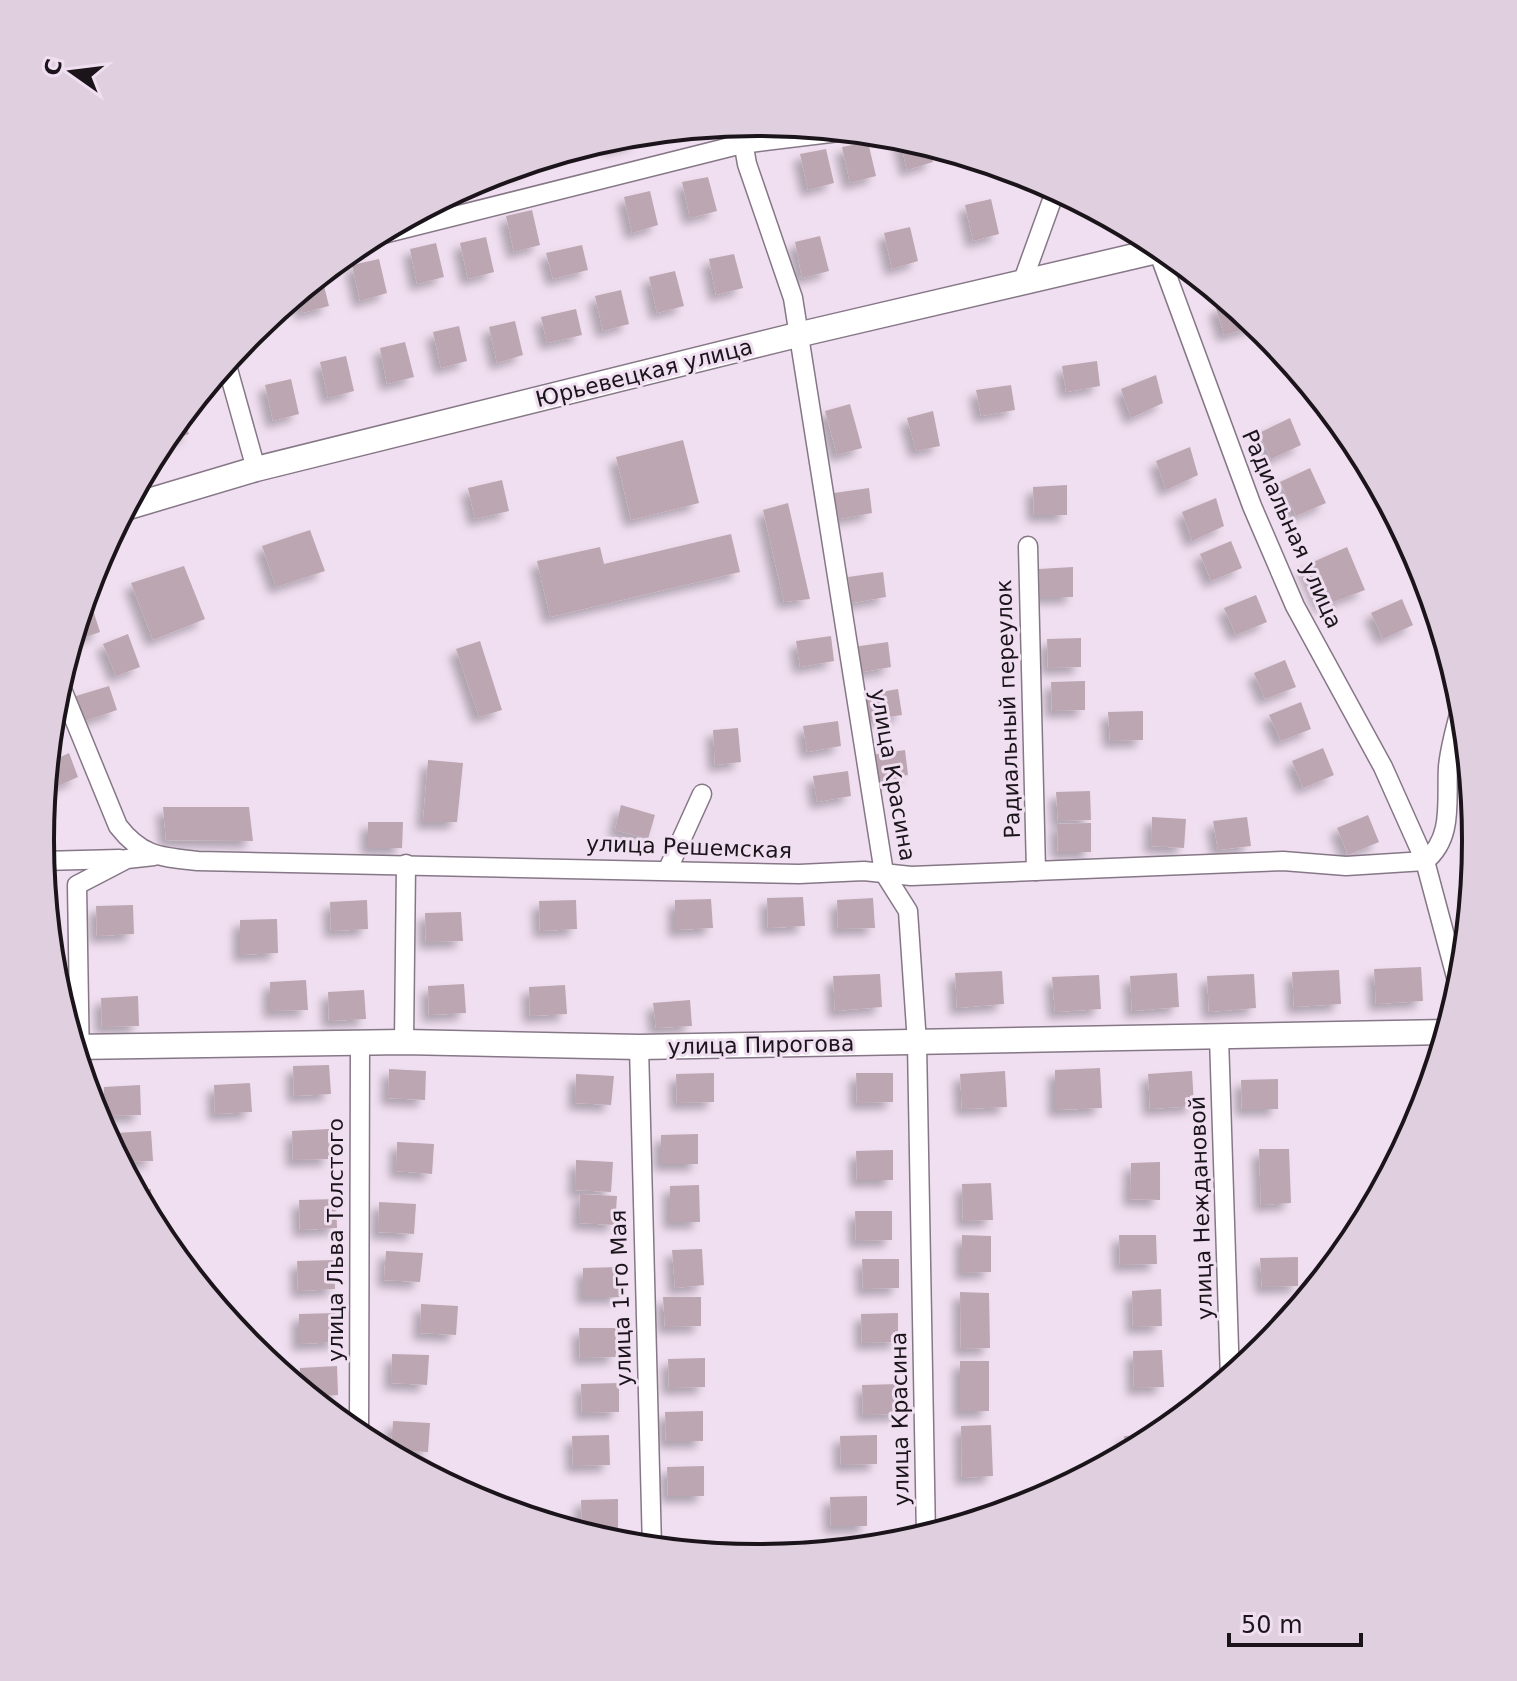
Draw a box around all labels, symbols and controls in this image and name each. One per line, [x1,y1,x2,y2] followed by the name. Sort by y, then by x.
[32,32,112,112] north arrow
[39,56,67,78] text: С
[533,334,755,412] street label: Юрьевецкая улица
[1237,426,1347,632] street label: Радиальная улица
[991,579,1025,839] street label: Радиальный переулок
[866,687,920,863] street label: улица Красина
[586,831,792,863] street label: улица Решемская
[668,1031,854,1059] street label: улица Пирогова
[1185,1096,1217,1320] street label: улица Неждановой
[323,1118,348,1362] street label: улица Льва Толстого
[605,1209,637,1387] street label: улица 1-го Мая
[886,1332,914,1506] street label: улица Красина
[1229,1597,1361,1647] scale bar
[1241,1611,1303,1639] text: 50 m

